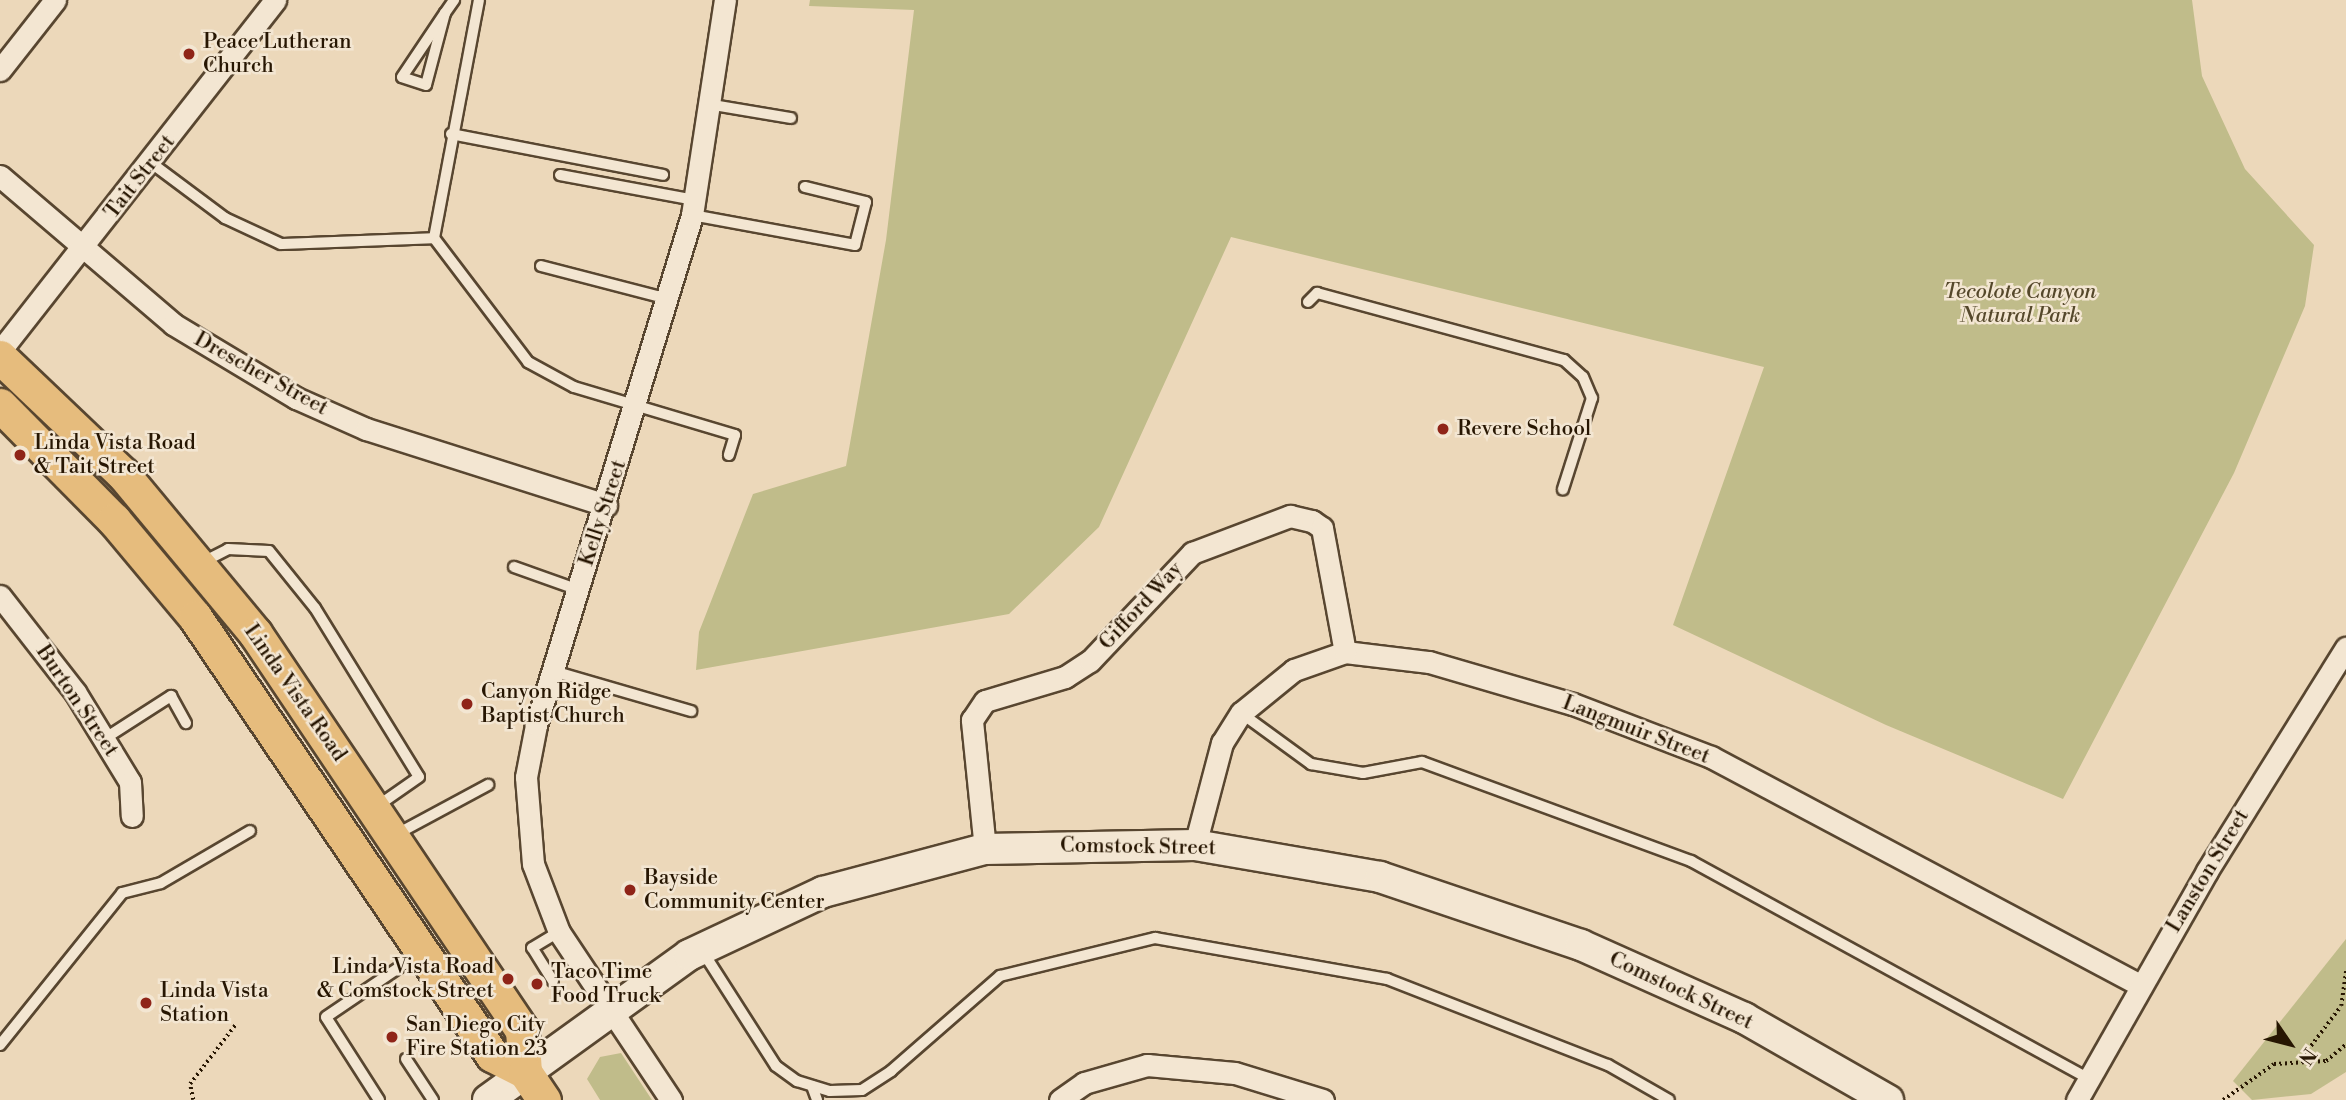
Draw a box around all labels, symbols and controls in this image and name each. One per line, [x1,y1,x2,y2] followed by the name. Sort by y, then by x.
[203,29,352,79] place label: Peace Lutheran Church
[181,46,197,62] marker: Peace Lutheran Church
[99,130,181,224] street label: Tait Street
[1944,279,2096,329] park label: Tecolote Canyon Natural Park
[190,327,332,421] street label: Drescher Street
[1457,416,1591,442] place label: Revere School
[1435,421,1451,437] marker: Revere School
[34,430,196,480] place label: Linda Vista Road & Tait Street
[12,447,28,463] marker: Linda Vista Road & Tait Street
[574,457,632,569] street label: Kelly Street
[1094,557,1188,655] street label: Gifford Way
[238,620,352,766] street label: Linda Vista Road
[30,640,124,762] street label: Burton Street
[481,679,625,729] place label: Canyon Ridge Baptist Church
[1559,690,1713,770] street label: Langmuir Street
[459,696,475,712] marker: Canyon Ridge Baptist Church
[2161,805,2255,937] street label: Lanston Street
[1060,833,1216,861] street label: Comstock Street
[644,865,825,915] place label: Bayside Community Center
[622,882,638,898] marker: Bayside Community Center
[1605,947,1757,1035] street label: Comstock Street
[317,954,494,1004] place label: Linda Vista Road & Comstock Street
[551,959,660,1009] place label: Taco Time Food Truck
[500,971,516,987] marker: Linda Vista Road & Comstock Street
[529,976,545,992] marker: Taco Time Food Truck
[160,978,269,1028] place label: Linda Vista Station
[138,995,154,1011] marker: Linda Vista Station
[2255,1009,2325,1079] north arrow
[406,1012,547,1062] place label: San Diego City Fire Station 23
[384,1029,400,1045] marker: San Diego City Fire Station 23
[2293,1043,2321,1069] text: N

